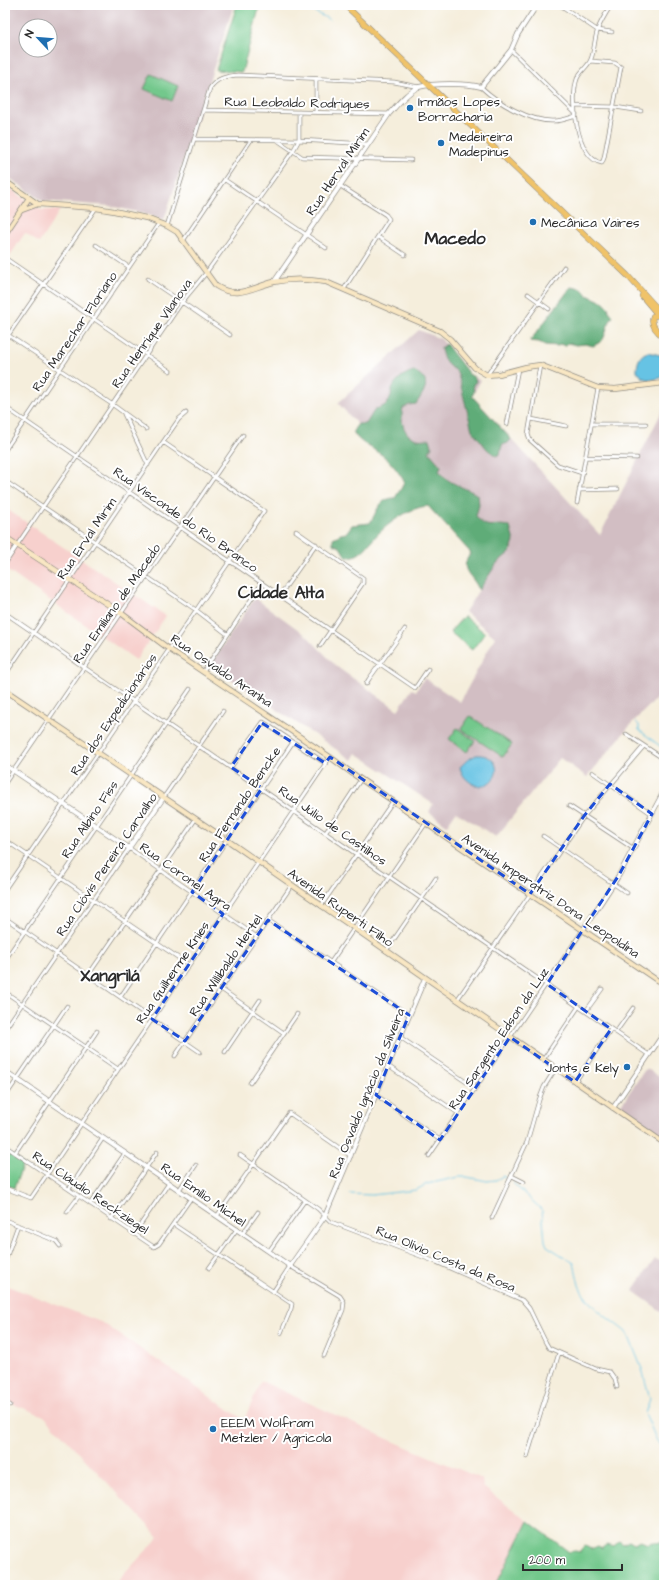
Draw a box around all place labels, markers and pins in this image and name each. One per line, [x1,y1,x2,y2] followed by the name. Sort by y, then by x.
[418,93,500,126] place label: Irmãos Lopes Borracharia
[405,103,415,113] marker: Irmãos Lopes Borracharia
[449,128,513,161] place label: Medeireira Madepinus
[436,138,446,148] marker: Medeireira Madepinus
[541,214,640,232] place label: Mecânica Vaires
[528,217,538,227] marker: Mecânica Vaires
[545,1059,619,1078] place label: Jonts e Kely
[622,1062,632,1072] marker: Jonts e Kely
[221,1414,332,1448] place label: EEEM Wolfram Metzler / Agricola
[208,1424,218,1434] marker: EEEM Wolfram Metzler / Agricola

